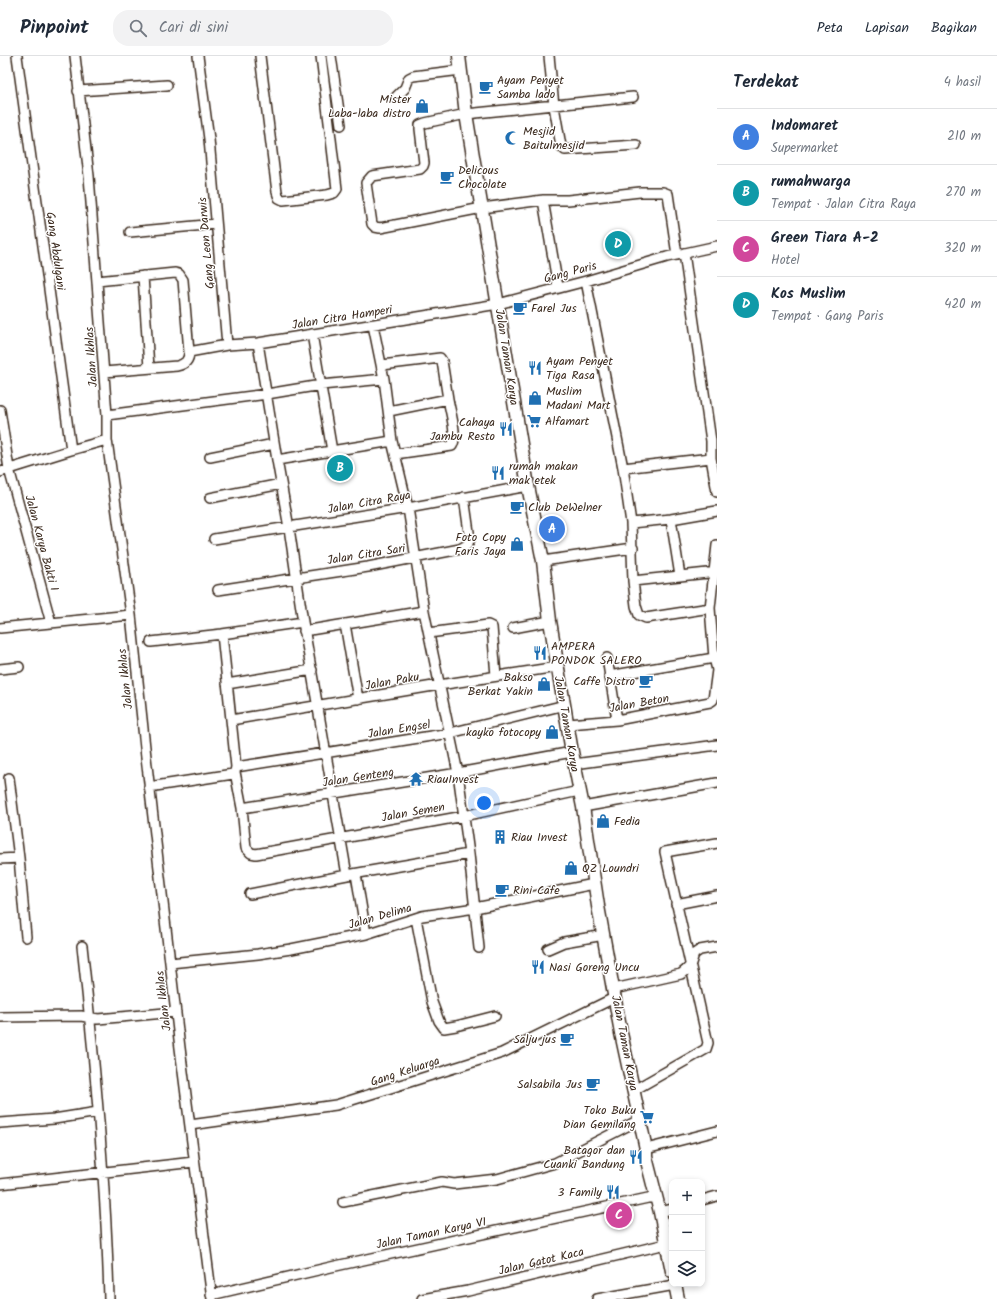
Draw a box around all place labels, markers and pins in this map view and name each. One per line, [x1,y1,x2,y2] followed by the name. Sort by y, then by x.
[497,71,564,104] place label: Ayam Penyet Samba lado
[478,79,494,95] cafe icon: Ayam Penyet Samba lado
[328,90,412,123] place label: Mister Laba-laba distro
[414,98,430,114] shop icon: Mister Laba-laba distro
[523,122,585,155] place label: Mesjid Baitulmesjid
[504,130,520,146] mosque icon: Mesjid Baitulmesjid
[458,161,507,194] place label: Delicous Chocolate
[439,169,455,185] cafe icon: Delicous Chocolate
[605,229,631,259] pin: D
[531,299,577,318] place label: Farel Jus
[512,300,528,316] cafe icon: Farel Jus
[546,352,613,385] place label: Ayam Penyet Tiga Rasa
[527,360,543,376] restaurant icon: Ayam Penyet Tiga Rasa
[546,382,611,415] place label: Muslim Madani Mart
[527,390,543,406] shop icon: Muslim Madani Mart
[545,412,590,431] place label: Alfamart
[430,413,495,446] place label: Cahaya Jambu Resto
[526,413,542,429] supermarket icon: Alfamart
[498,421,514,437] restaurant icon: Cahaya Jambu Resto
[327,453,353,483] pin: B
[509,457,578,490] place label: rumah makan mak etek
[490,465,506,481] restaurant icon: rumah makan mak etek
[528,498,603,517] place label: Club DeWelner
[509,499,525,515] cafe icon: Club DeWelner
[539,514,565,544] pin: A
[455,528,506,561] place label: Foto Copy Faris Jaya
[509,536,525,552] shop icon: Foto Copy Faris Jaya
[551,637,642,670] place label: AMPERA PONDOK SALERO
[532,645,548,661] restaurant icon: AMPERA PONDOK SALERO
[468,668,533,701] place label: Bakso Berkat Yakin
[573,672,635,691] place label: Caffe Distro
[638,673,654,689] cafe icon: Caffe Distro
[536,676,552,692] shop icon: Bakso Berkat Yakin
[466,723,541,742] place label: kayko fotocopy
[544,724,560,740] shop icon: kayko fotocopy
[427,770,479,789] place label: RiauInvest
[408,771,424,787] temple icon: RiauInvest
[614,812,641,831] place label: Fedia
[595,813,611,829] shop icon: Fedia
[511,828,568,847] place label: Riau Invest
[492,829,508,845] building icon: Riau Invest
[582,859,640,878] place label: QZ Loundri
[563,860,579,876] shop icon: QZ Loundri
[513,881,560,900] place label: Rini Cafe
[494,882,510,898] cafe icon: Rini Cafe
[549,958,639,977] place label: Nasi Goreng Uncu
[530,959,546,975] restaurant icon: Nasi Goreng Uncu
[513,1030,556,1049] place label: Salju jus
[559,1031,575,1047] cafe icon: Salju jus
[517,1075,582,1094] place label: Salsabila Jus
[585,1076,601,1092] cafe icon: Salsabila Jus
[563,1101,636,1134] place label: Toko Buku Dian Gemilang
[639,1109,655,1125] supermarket icon: Toko Buku Dian Gemilang
[543,1141,625,1174] place label: Batagor dan Cuanki Bandung
[628,1149,644,1165] restaurant icon: Batagor dan Cuanki Bandung
[557,1183,602,1202] place label: 3 Family
[605,1184,621,1200] restaurant icon: 3 Family
[606,1200,632,1230] pin: C

